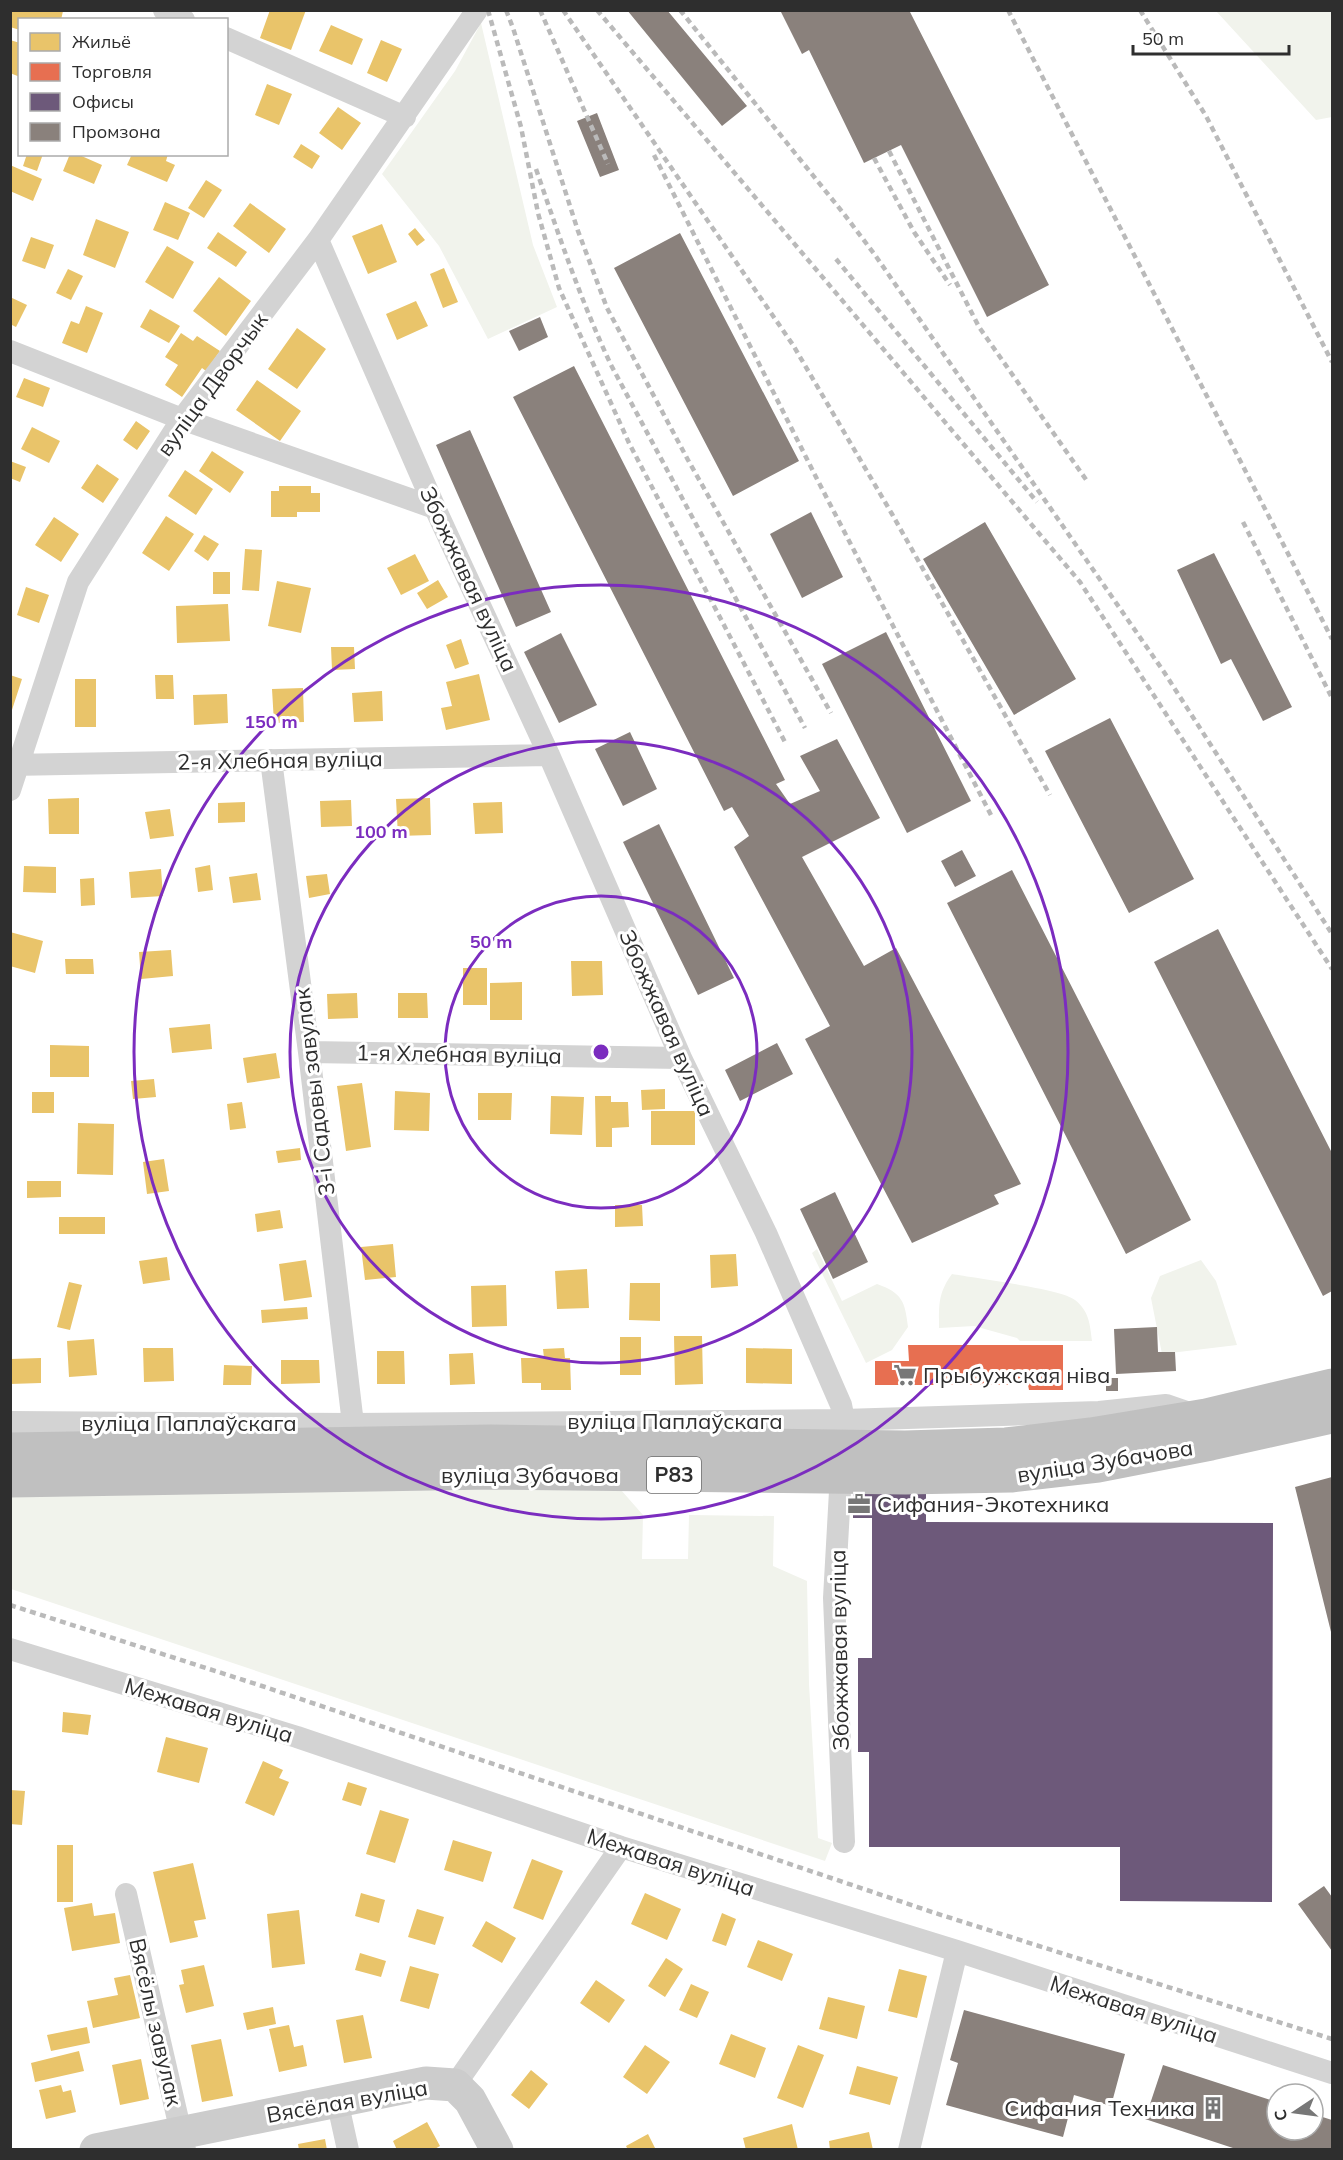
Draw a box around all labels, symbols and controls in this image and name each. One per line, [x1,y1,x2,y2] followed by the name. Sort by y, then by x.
[18,18,228,156] legend
[1133,18,1289,56] scale bar
[1142,27,1184,50] text: 50 m
[72,30,131,53] text: Жильё
[72,60,152,83] text: Торговля
[72,90,134,113] text: Офисы
[72,120,161,143] text: Промзона
[150,306,274,461] street label: вуліца Дворчык
[414,482,524,676] street label: Збожжавая вуліца
[244,710,298,733] text: 150 m
[177,744,383,776] street label: 2-я Хлебная вуліца
[354,820,408,843] text: 100 m
[613,925,721,1121] street label: Збожжавая вуліца
[470,930,512,953] text: 50 m
[287,986,341,1197] street label: 3-і Садовы завулак
[356,1038,562,1070] street label: 1-я Хлебная вуліца
[591,1042,611,1062] centre of rings
[923,1361,1110,1389] place label: Прыбужская ніва
[892,1362,918,1388] supermarket icon: Прыбужская ніва
[567,1407,783,1435] street label: вуліца Паплаўскага
[81,1409,297,1437] street label: вуліца Паплаўскага
[1015,1433,1195,1489] street label: вуліца Зубачова
[647,1457,701,1493] road number: Р83
[441,1461,619,1489] street label: вуліца Зубачова
[877,1490,1109,1518] place label: Сифания-Экотехника
[846,1491,872,1517] office icon: Сифания-Экотехника
[823,1549,855,1751] street label: Збожжавая вуліца
[121,1671,297,1749] street label: Межавая вуліца
[584,1822,758,1902] street label: Межавая вуліца
[123,1935,189,2109] street label: Вясёлы завулак
[1047,1969,1221,2049] street label: Межавая вуліца
[264,2073,430,2129] street label: Вясёлая вуліца
[1265,2082,1325,2142] north arrow
[1004,2094,1195,2122] place label: Сифания Техника
[1200,2095,1226,2121] building icon: Сифания Техника
[1269,2108,1291,2123] text: С

